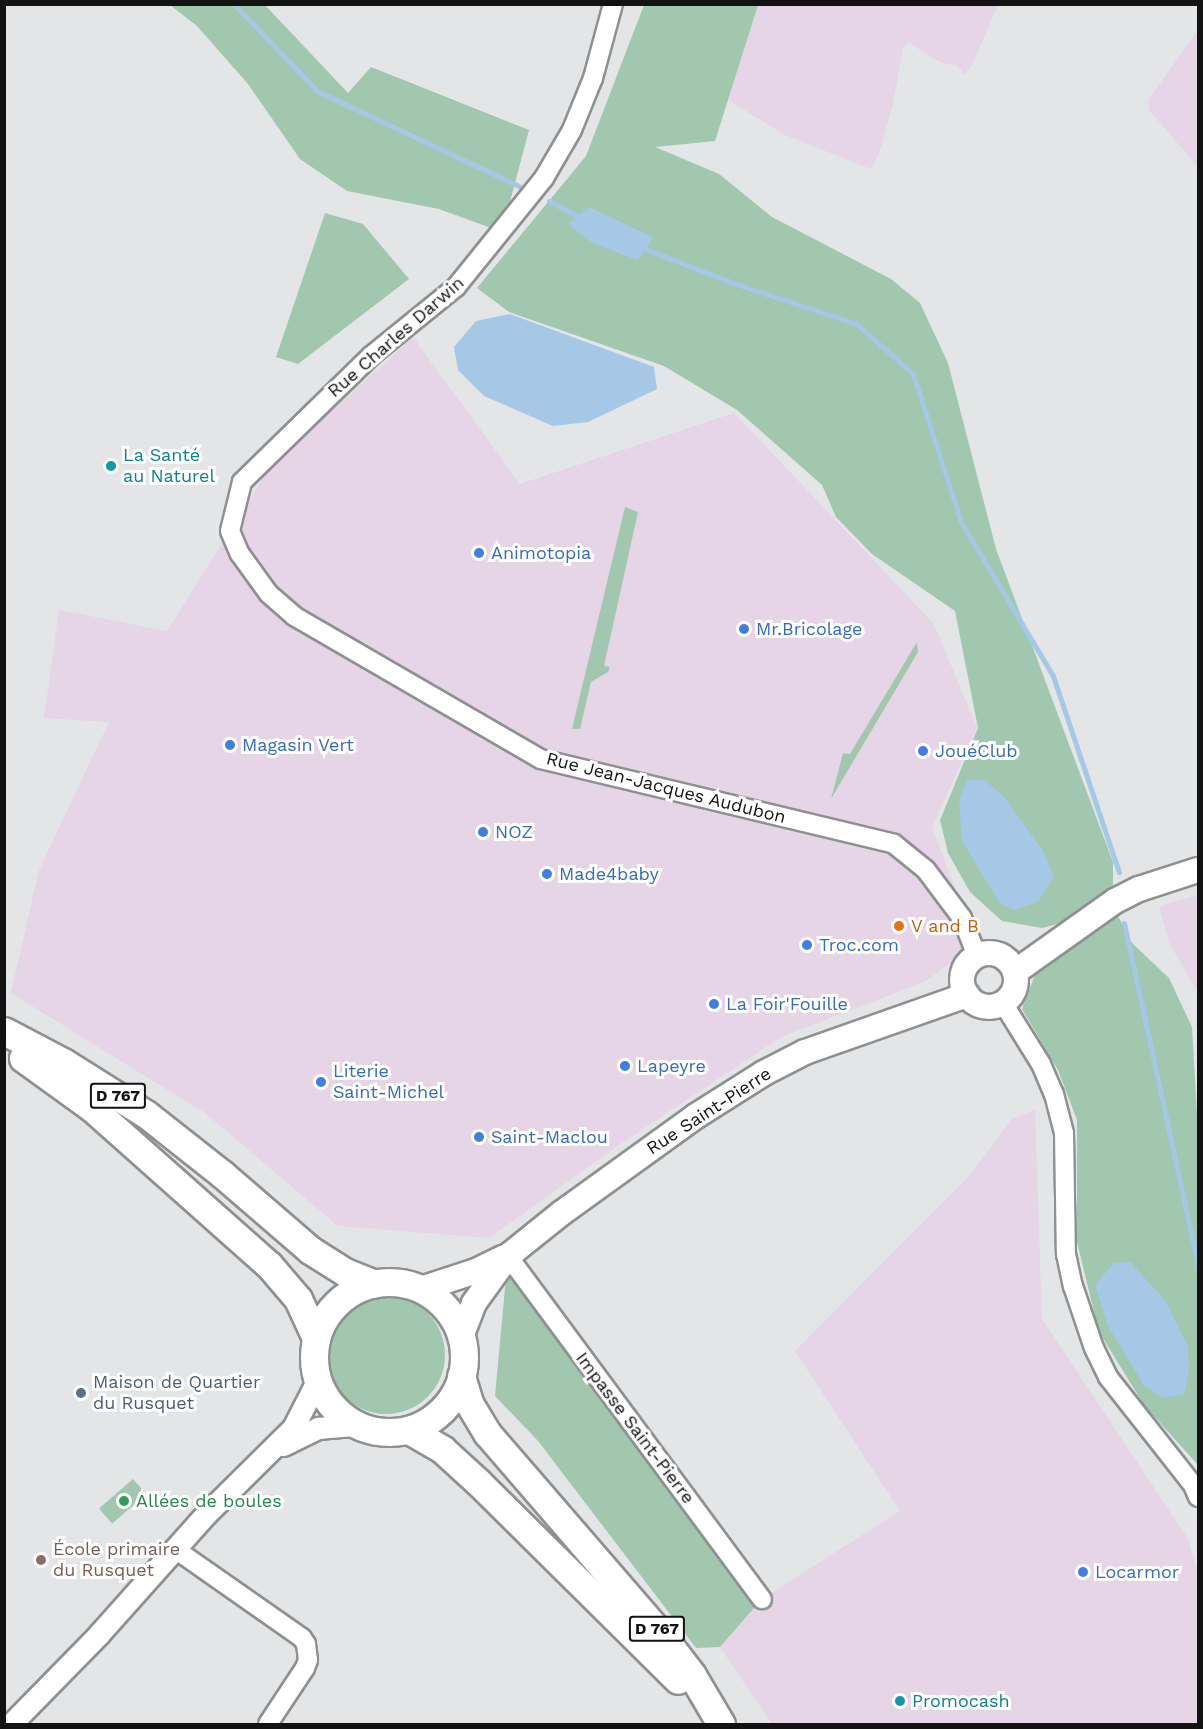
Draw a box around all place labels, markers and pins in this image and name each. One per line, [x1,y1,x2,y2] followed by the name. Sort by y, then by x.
[123,445,215,488] place label: La Santé au Naturel
[104,459,118,473] marker: La Santé au Naturel
[491,542,591,564] place label: Animotopia
[472,546,486,560] marker: Animotopia
[756,618,862,640] place label: Mr.Bricolage
[737,622,751,636] marker: Mr.Bricolage
[242,734,354,756] place label: Magasin Vert
[223,738,237,752] marker: Magasin Vert
[935,740,1018,762] place label: JouéClub
[916,744,930,758] marker: JouéClub
[495,821,533,843] place label: NOZ
[476,825,490,839] marker: NOZ
[559,863,659,885] place label: Made4baby
[540,867,554,881] marker: Made4baby
[911,915,979,937] place label: V and B
[892,919,906,933] marker: V and B
[819,934,899,956] place label: Troc.com
[800,938,814,952] marker: Troc.com
[726,993,848,1015] place label: La Foir'Fouille
[707,997,721,1011] marker: La Foir'Fouille
[637,1055,706,1077] place label: Lapeyre
[618,1059,632,1073] marker: Lapeyre
[333,1061,444,1104] place label: Literie Saint-Michel
[314,1075,328,1089] marker: Literie Saint-Michel
[491,1126,608,1148] place label: Saint-Maclou
[472,1130,486,1144] marker: Saint-Maclou
[93,1372,260,1414] place label: Maison de Quartier du Rusquet
[74,1386,88,1400] marker: Maison de Quartier du Rusquet
[136,1490,282,1512] place label: Allées de boules
[117,1494,131,1508] marker: Allées de boules
[53,1539,180,1582] place label: École primaire du Rusquet
[34,1553,48,1567] marker: École primaire du Rusquet
[1095,1561,1179,1583] place label: Locarmor
[1076,1565,1090,1579] marker: Locarmor
[912,1690,1010,1712] place label: Promocash
[893,1694,907,1708] marker: Promocash

